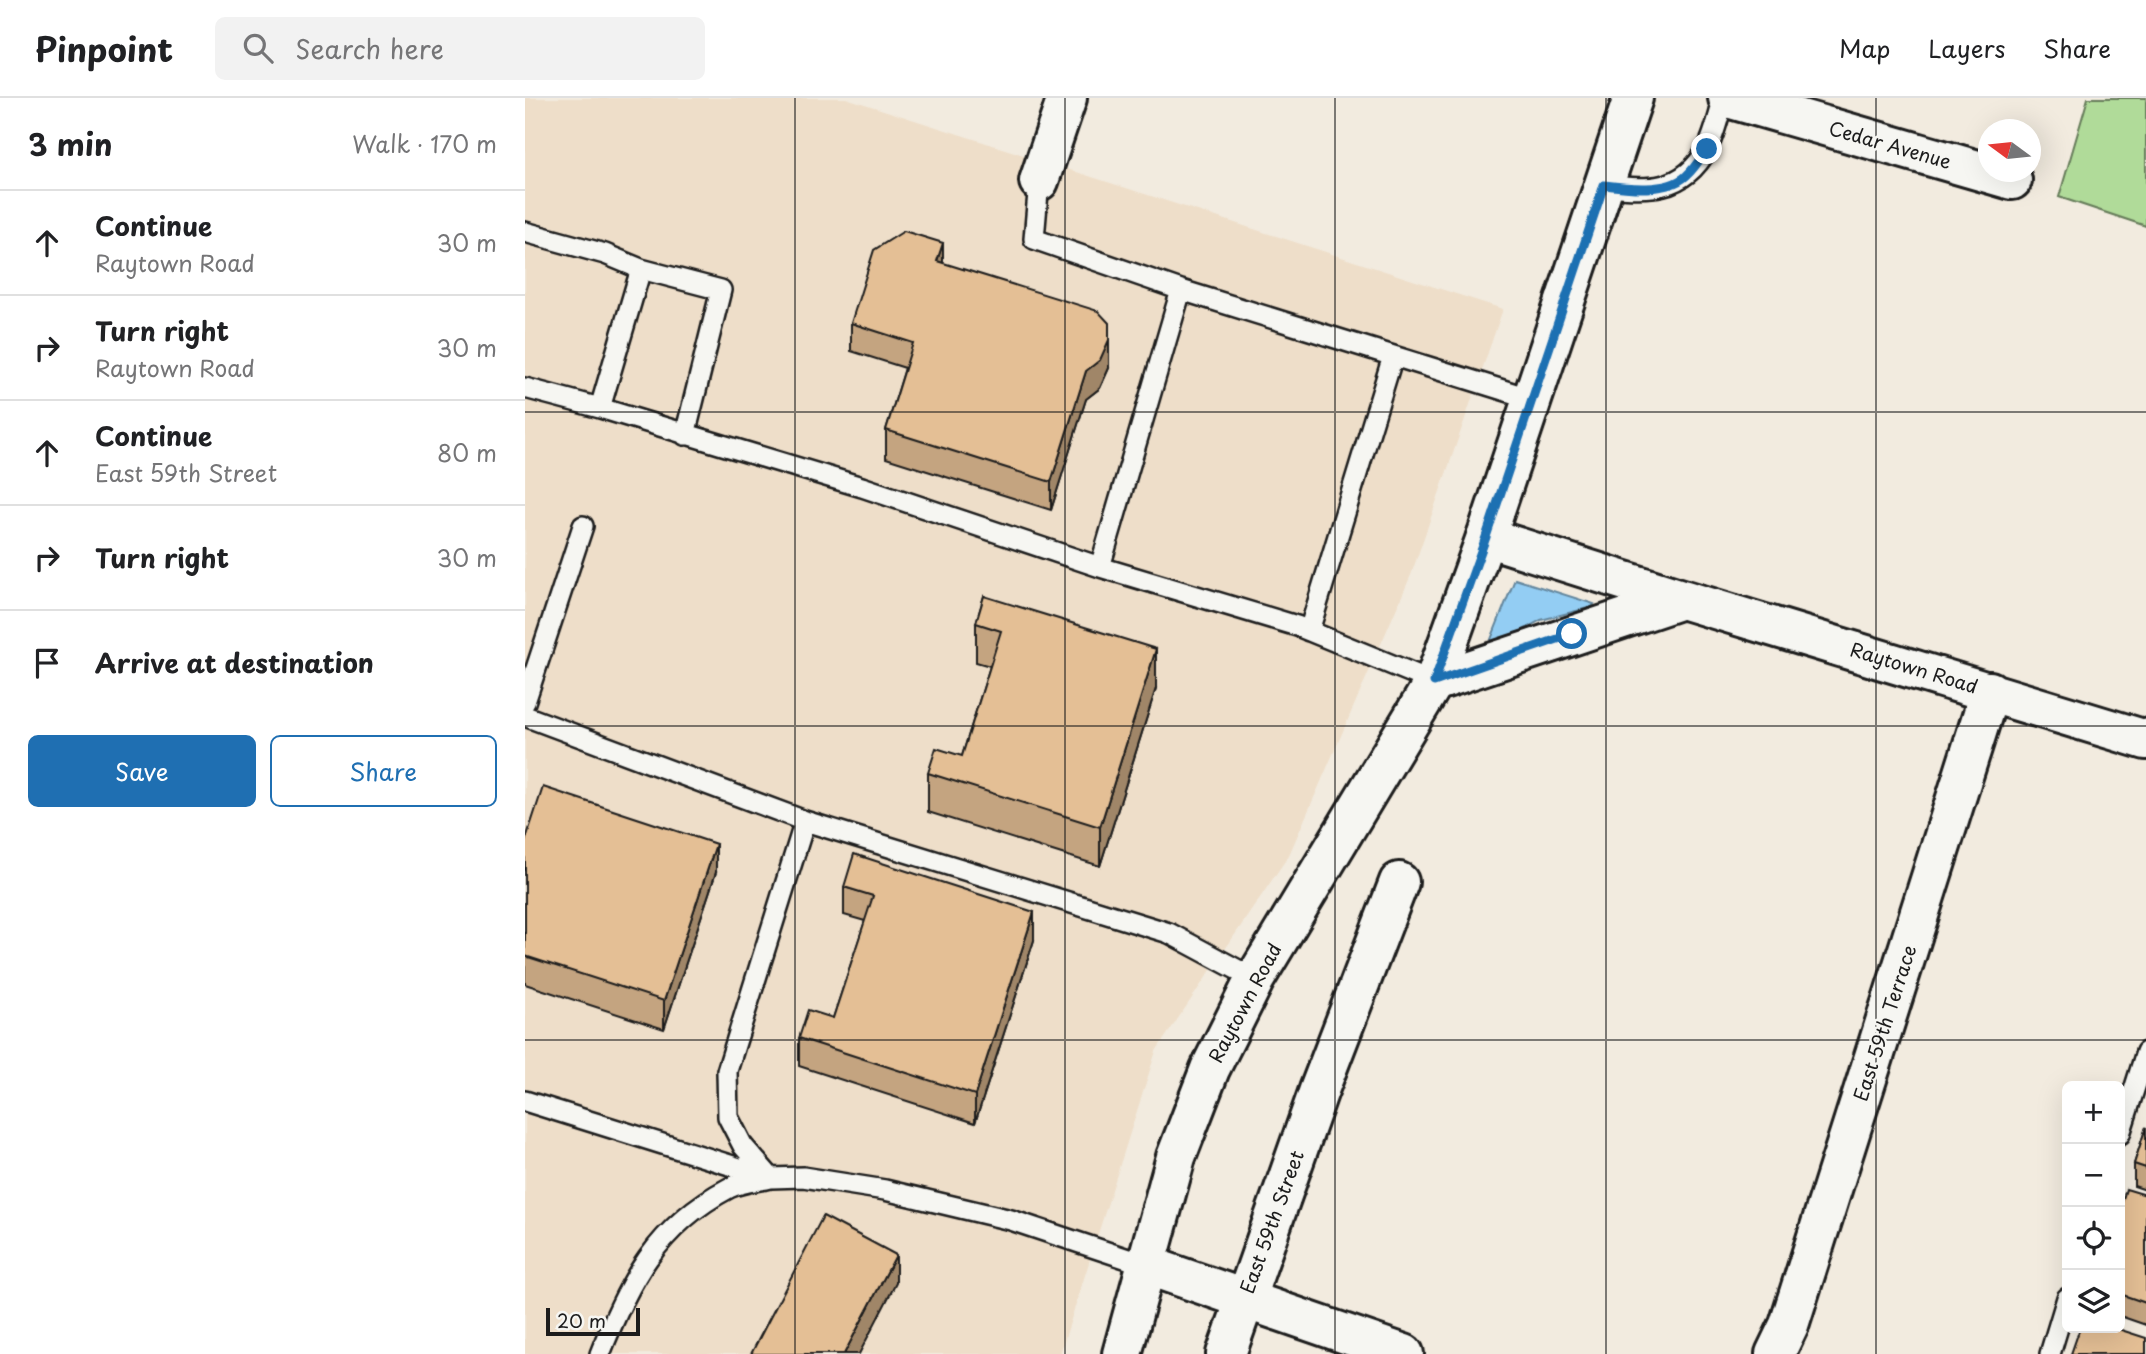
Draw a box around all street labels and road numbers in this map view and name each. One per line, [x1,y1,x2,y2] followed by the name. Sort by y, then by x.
[1826,113,1955,175] street label: Cedar Avenue
[1847,634,1982,700] street label: Raytown Road
[1201,938,1287,1067] street label: Raytown Road
[1846,941,1922,1104] street label: East 59th Terrace
[1232,1146,1310,1297] street label: East 59th Street

